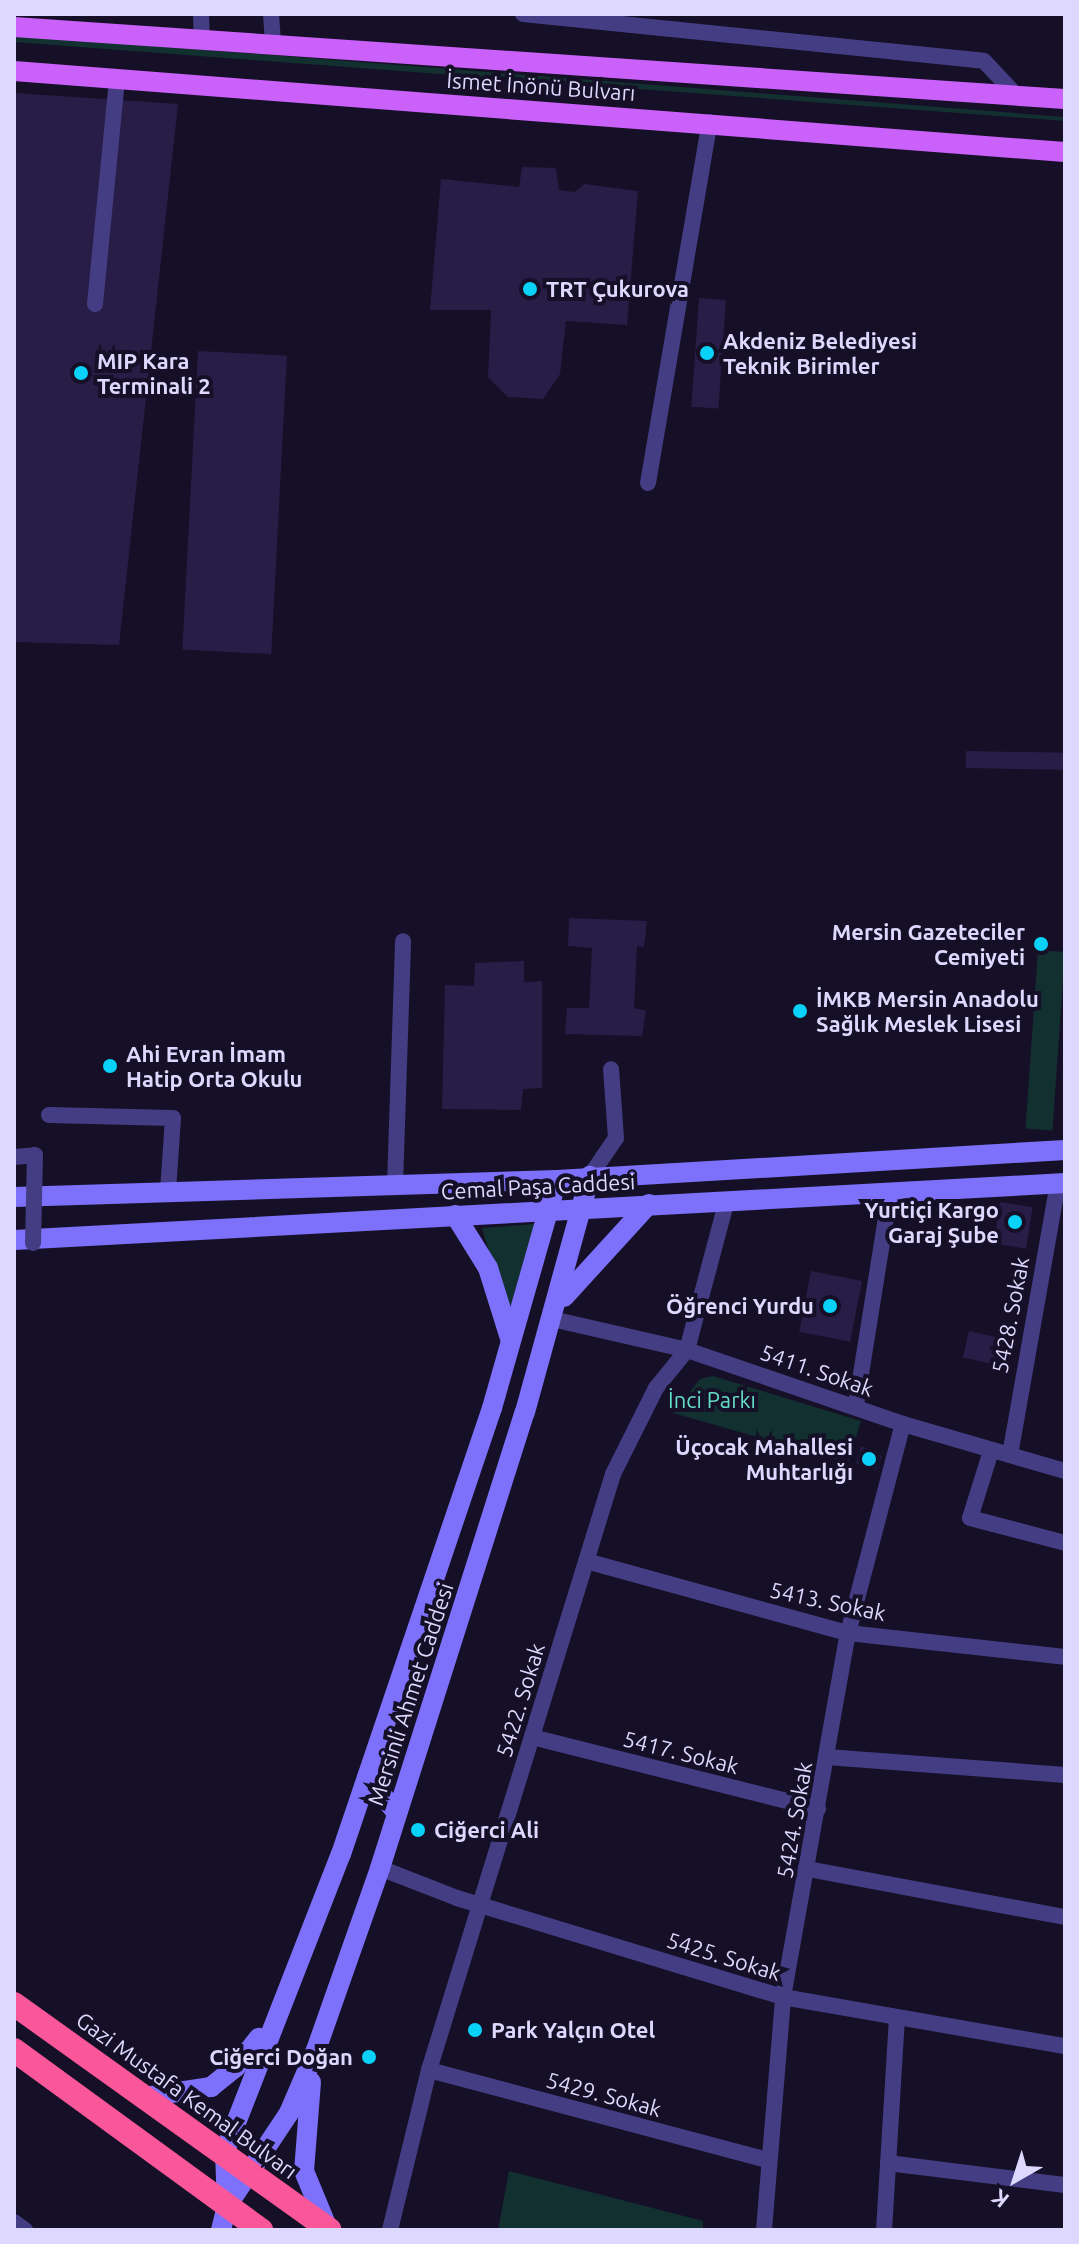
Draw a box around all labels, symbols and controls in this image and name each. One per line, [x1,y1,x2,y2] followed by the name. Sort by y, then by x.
[446,66,636,106] street label: İsmet İnönü Bulvarı
[546,276,689,302] place label: TRT Çukurova
[521,280,539,298] marker: TRT Çukurova
[723,327,917,378] place label: Akdeniz Belediyesi Teknik Birimler
[698,344,716,362] marker: Akdeniz Belediyesi Teknik Birimler
[97,347,211,398] place label: MIP Kara Terminali 2
[72,364,90,382] marker: MIP Kara Terminali 2
[832,918,1025,970] place label: Mersin Gazeteciler Cemiyeti
[1032,935,1050,953] marker: Mersin Gazeteciler Cemiyeti
[816,985,1039,1036] place label: İMKB Mersin Anadolu Sağlık Meslek Lisesi
[791,1002,809,1020] marker: İMKB Mersin Anadolu Sağlık Meslek Lisesi
[126,1040,302,1092] place label: Ahi Evran İmam Hatip Orta Okulu
[101,1057,119,1075] marker: Ahi Evran İmam Hatip Orta Okulu
[440,1168,636,1204] street label: Cemal Paşa Caddesi
[864,1196,999,1248] place label: Yurtiçi Kargo Garaj Şube
[1006,1213,1024,1231] marker: Yurtiçi Kargo Garaj Şube
[986,1255,1034,1375] street label: 5428. Sokak
[666,1293,814,1319] place label: Öğrenci Yurdu
[821,1297,839,1315] marker: Öğrenci Yurdu
[757,1338,877,1402] street label: 5411. Sokak
[668,1387,756,1413] park label: İnci Parkı
[675,1433,853,1484] place label: Üçocak Mahallesi Muhtarlığı
[860,1450,878,1468] marker: Üçocak Mahallesi Muhtarlığı
[768,1576,888,1626] street label: 5413. Sokak
[362,1579,458,1809] street label: Mersinli Ahmet Caddesi
[490,1640,550,1760] street label: 5422. Sokak
[621,1725,741,1779] street label: 5417. Sokak
[771,1760,817,1880] street label: 5424. Sokak
[434,1817,539,1843] place label: Ciğerci Ali
[409,1821,427,1839] marker: Ciğerci Ali
[664,1926,784,1986] street label: 5425. Sokak
[71,2006,303,2184] street label: Gazi Mustafa Kemal Bulvarı
[491,2017,655,2043] place label: Park Yalçın Otel
[466,2021,484,2039] marker: Park Yalçın Otel
[209,2044,353,2070] place label: Ciğerci Doğan
[360,2048,378,2066] marker: Ciğerci Doğan
[544,2066,664,2122] street label: 5429. Sokak
[975,2140,1055,2220] north arrow
[986,2185,1013,2213] text: K

